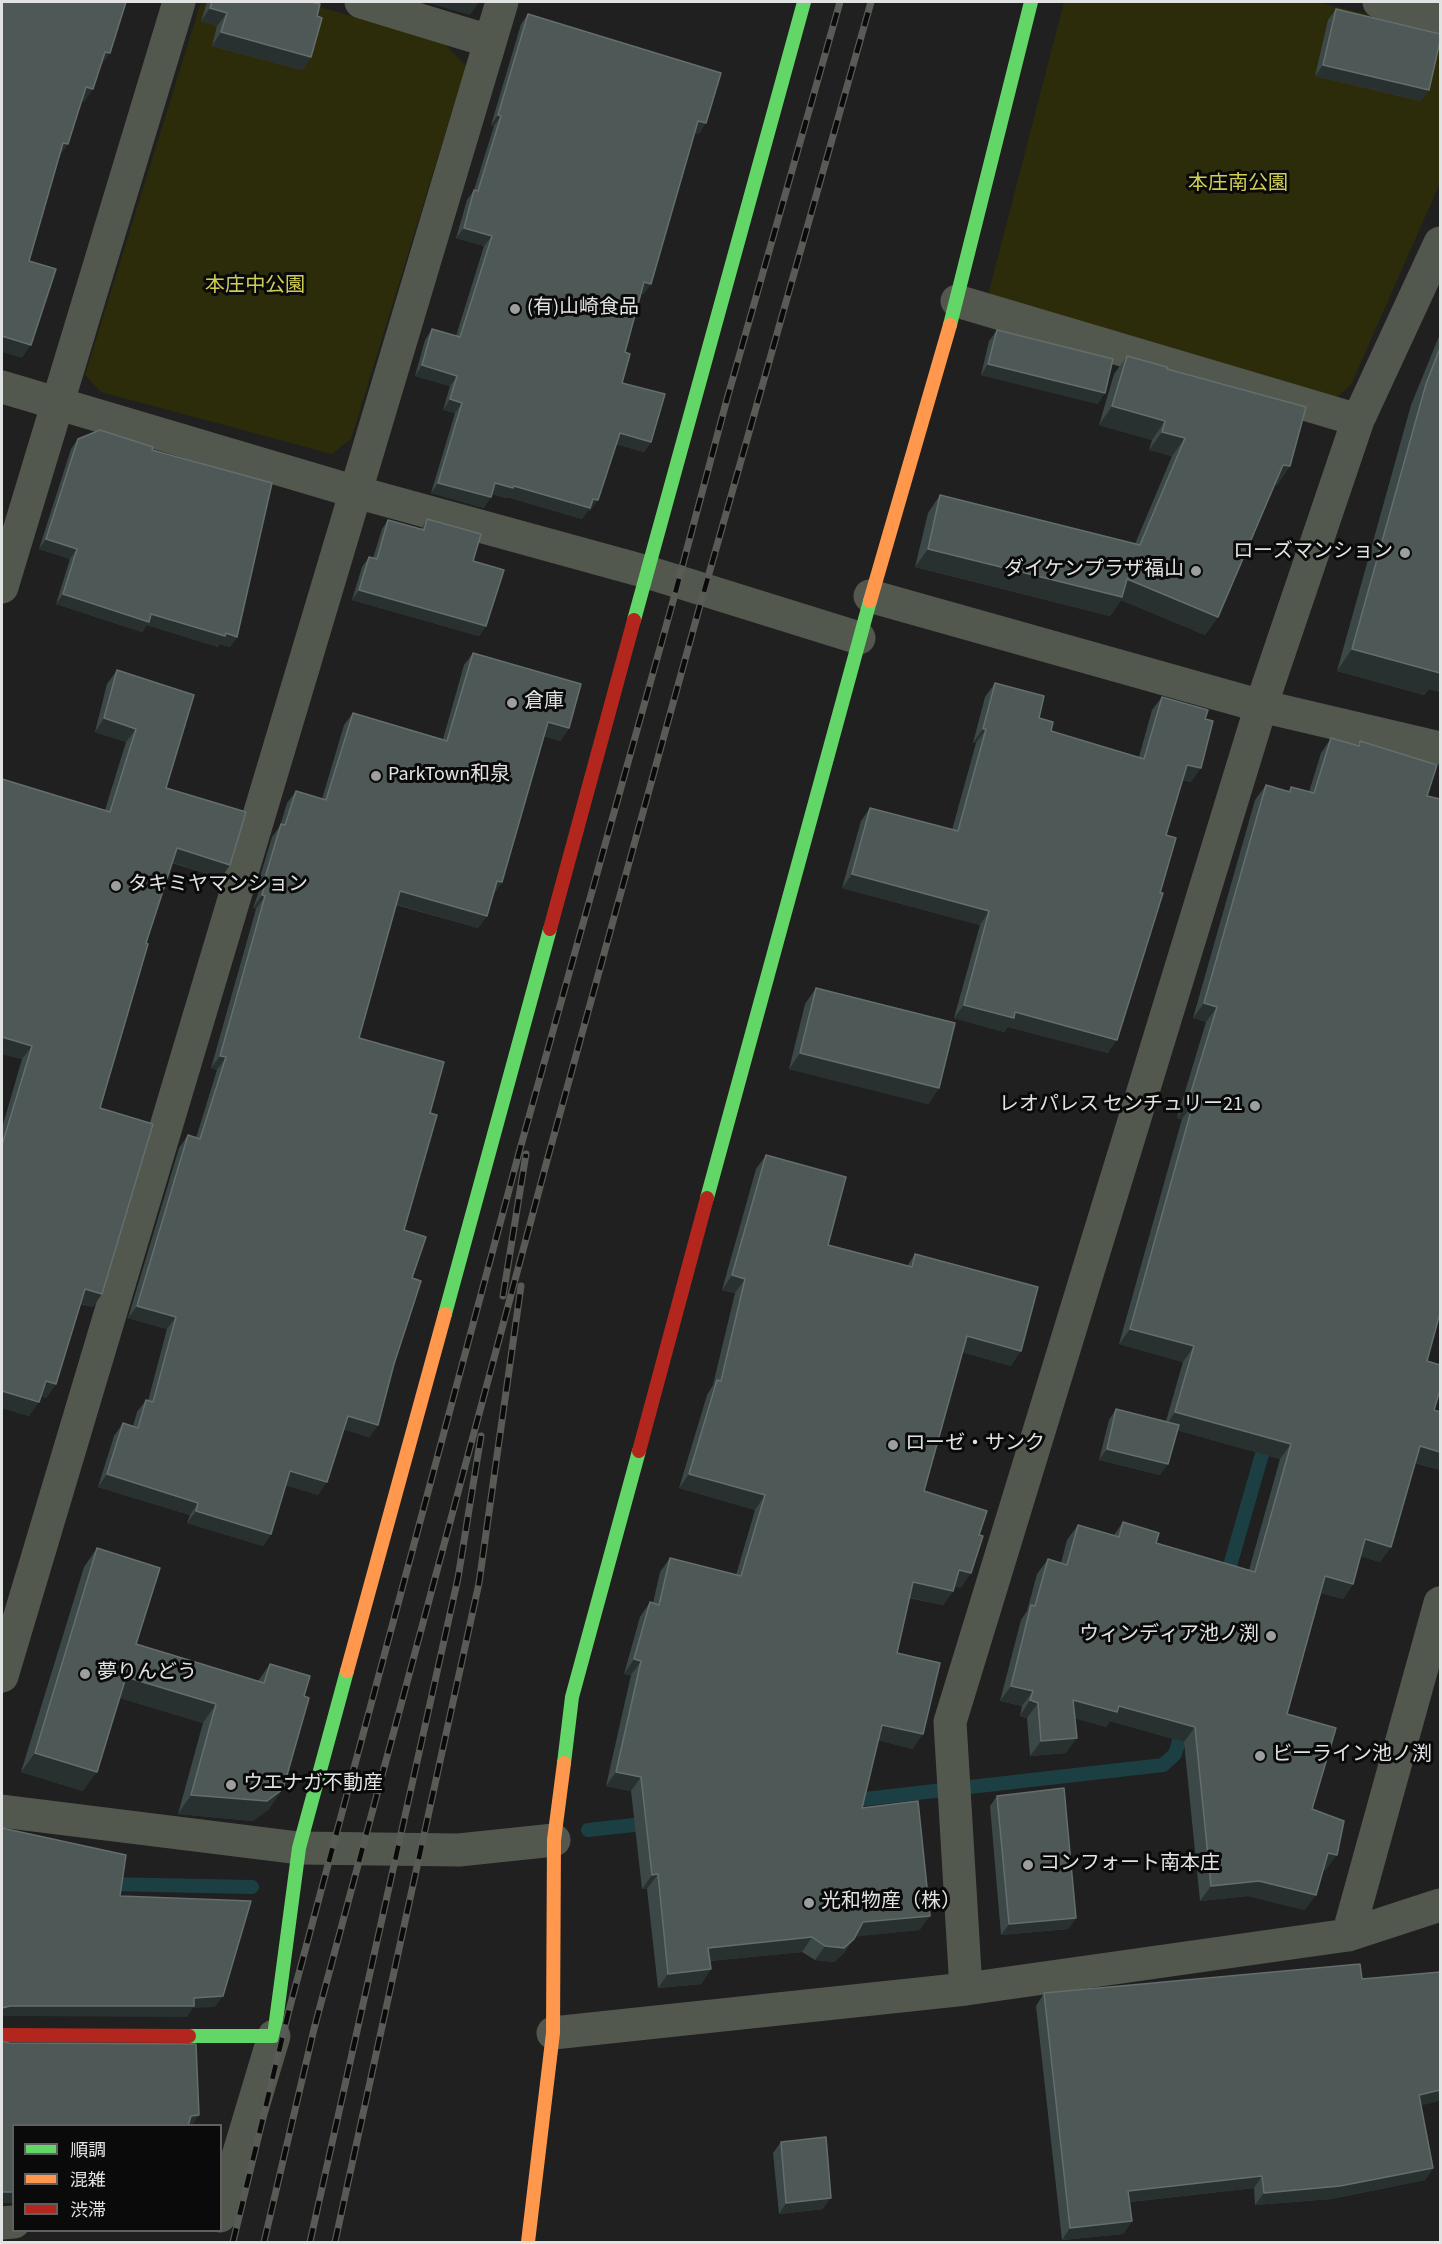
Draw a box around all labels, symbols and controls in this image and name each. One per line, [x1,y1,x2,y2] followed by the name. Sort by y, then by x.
[1188,173,1288,197] park label: 本庄南公園
[205,275,305,299] park label: 本庄中公園
[527,297,639,321] place label: (有)山崎食品
[508,302,522,316] marker: (有)山崎食品
[1233,541,1393,565] place label: ローズマンション
[1398,546,1412,560] marker: ローズマンション
[1004,559,1184,583] place label: ダイケンプラザ福山
[1189,564,1203,578] marker: ダイケンプラザ福山
[524,691,564,715] place label: 倉庫
[505,696,519,710] marker: 倉庫
[388,764,510,788] place label: ParkTown和泉
[369,769,383,783] marker: ParkTown和泉
[128,874,308,898] place label: タキミヤマンション
[109,879,123,893] marker: タキミヤマンション
[999,1094,1243,1118] place label: レオパレス センチュリー21
[1248,1099,1262,1113] marker: レオパレス センチュリー21
[905,1433,1045,1457] place label: ローゼ・サンク
[886,1438,900,1452] marker: ローゼ・サンク
[1079,1624,1259,1648] place label: ウィンディア池ノ渕
[1264,1629,1278,1643] marker: ウィンディア池ノ渕
[97,1662,197,1686] place label: 夢りんどう
[78,1667,92,1681] marker: 夢りんどう
[1272,1744,1432,1768] place label: ビーライン池ノ渕
[1253,1749,1267,1763] marker: ビーライン池ノ渕
[243,1773,383,1797] place label: ウエナガ不動産
[224,1778,238,1792] marker: ウエナガ不動産
[1040,1853,1220,1877] place label: コンフォート南本庄
[1021,1858,1035,1872] marker: コンフォート南本庄
[821,1891,961,1915] place label: 光和物産（株）
[802,1896,816,1910] marker: 光和物産（株）
[12,2124,222,2232] legend
[70,2138,106,2163] text: 順調
[70,2168,106,2193] text: 混雑
[70,2198,106,2223] text: 渋滞

